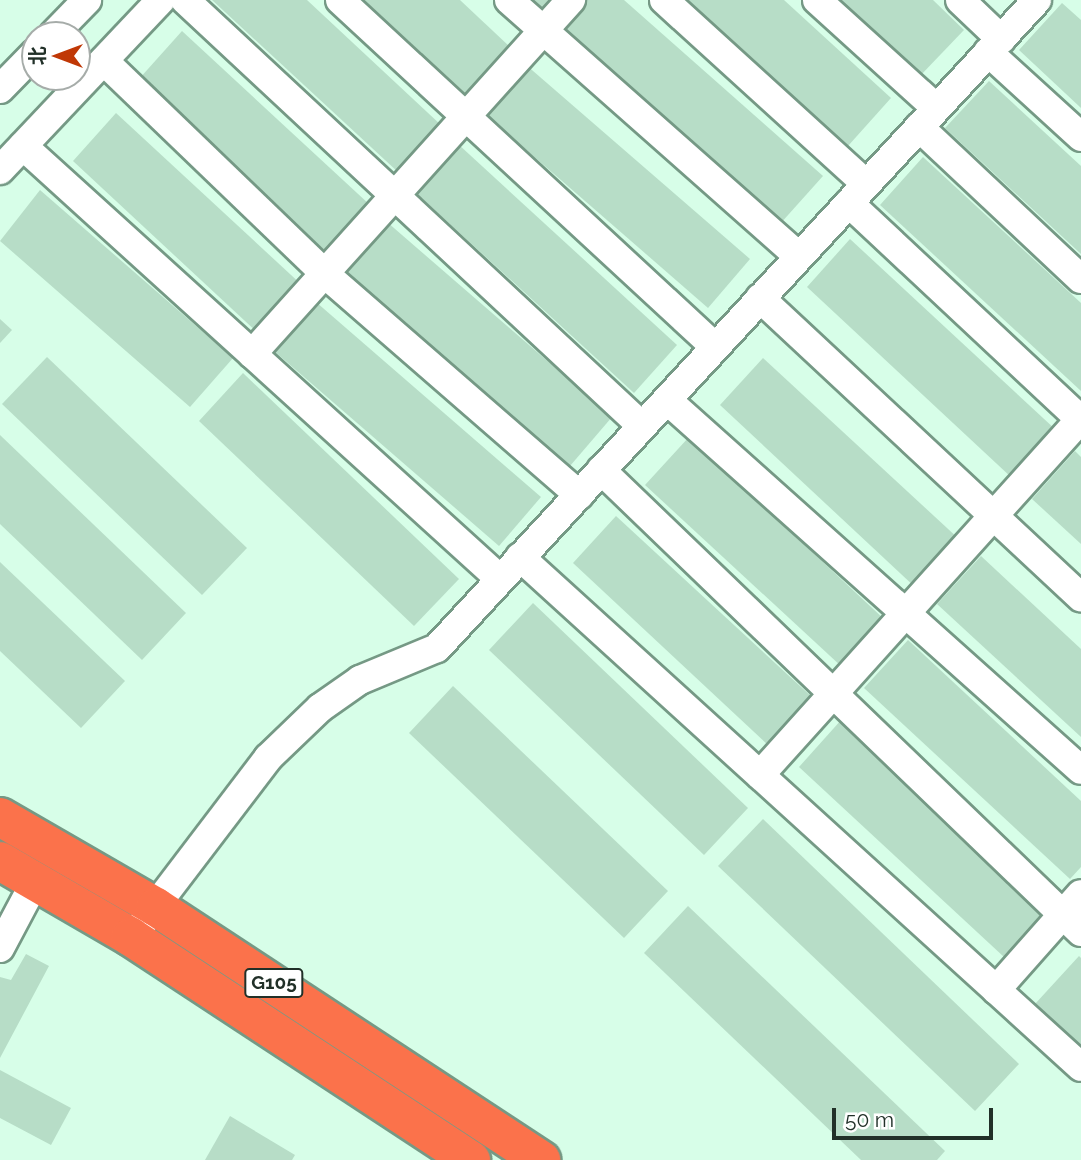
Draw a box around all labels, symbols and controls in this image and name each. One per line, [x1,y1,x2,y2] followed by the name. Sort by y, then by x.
[21,21,91,91] north arrow
[26,47,48,66] text: 北
[244,967,304,998] road number: G105
[836,1094,997,1138] scale bar
[845,1107,894,1132] text: 50 m

